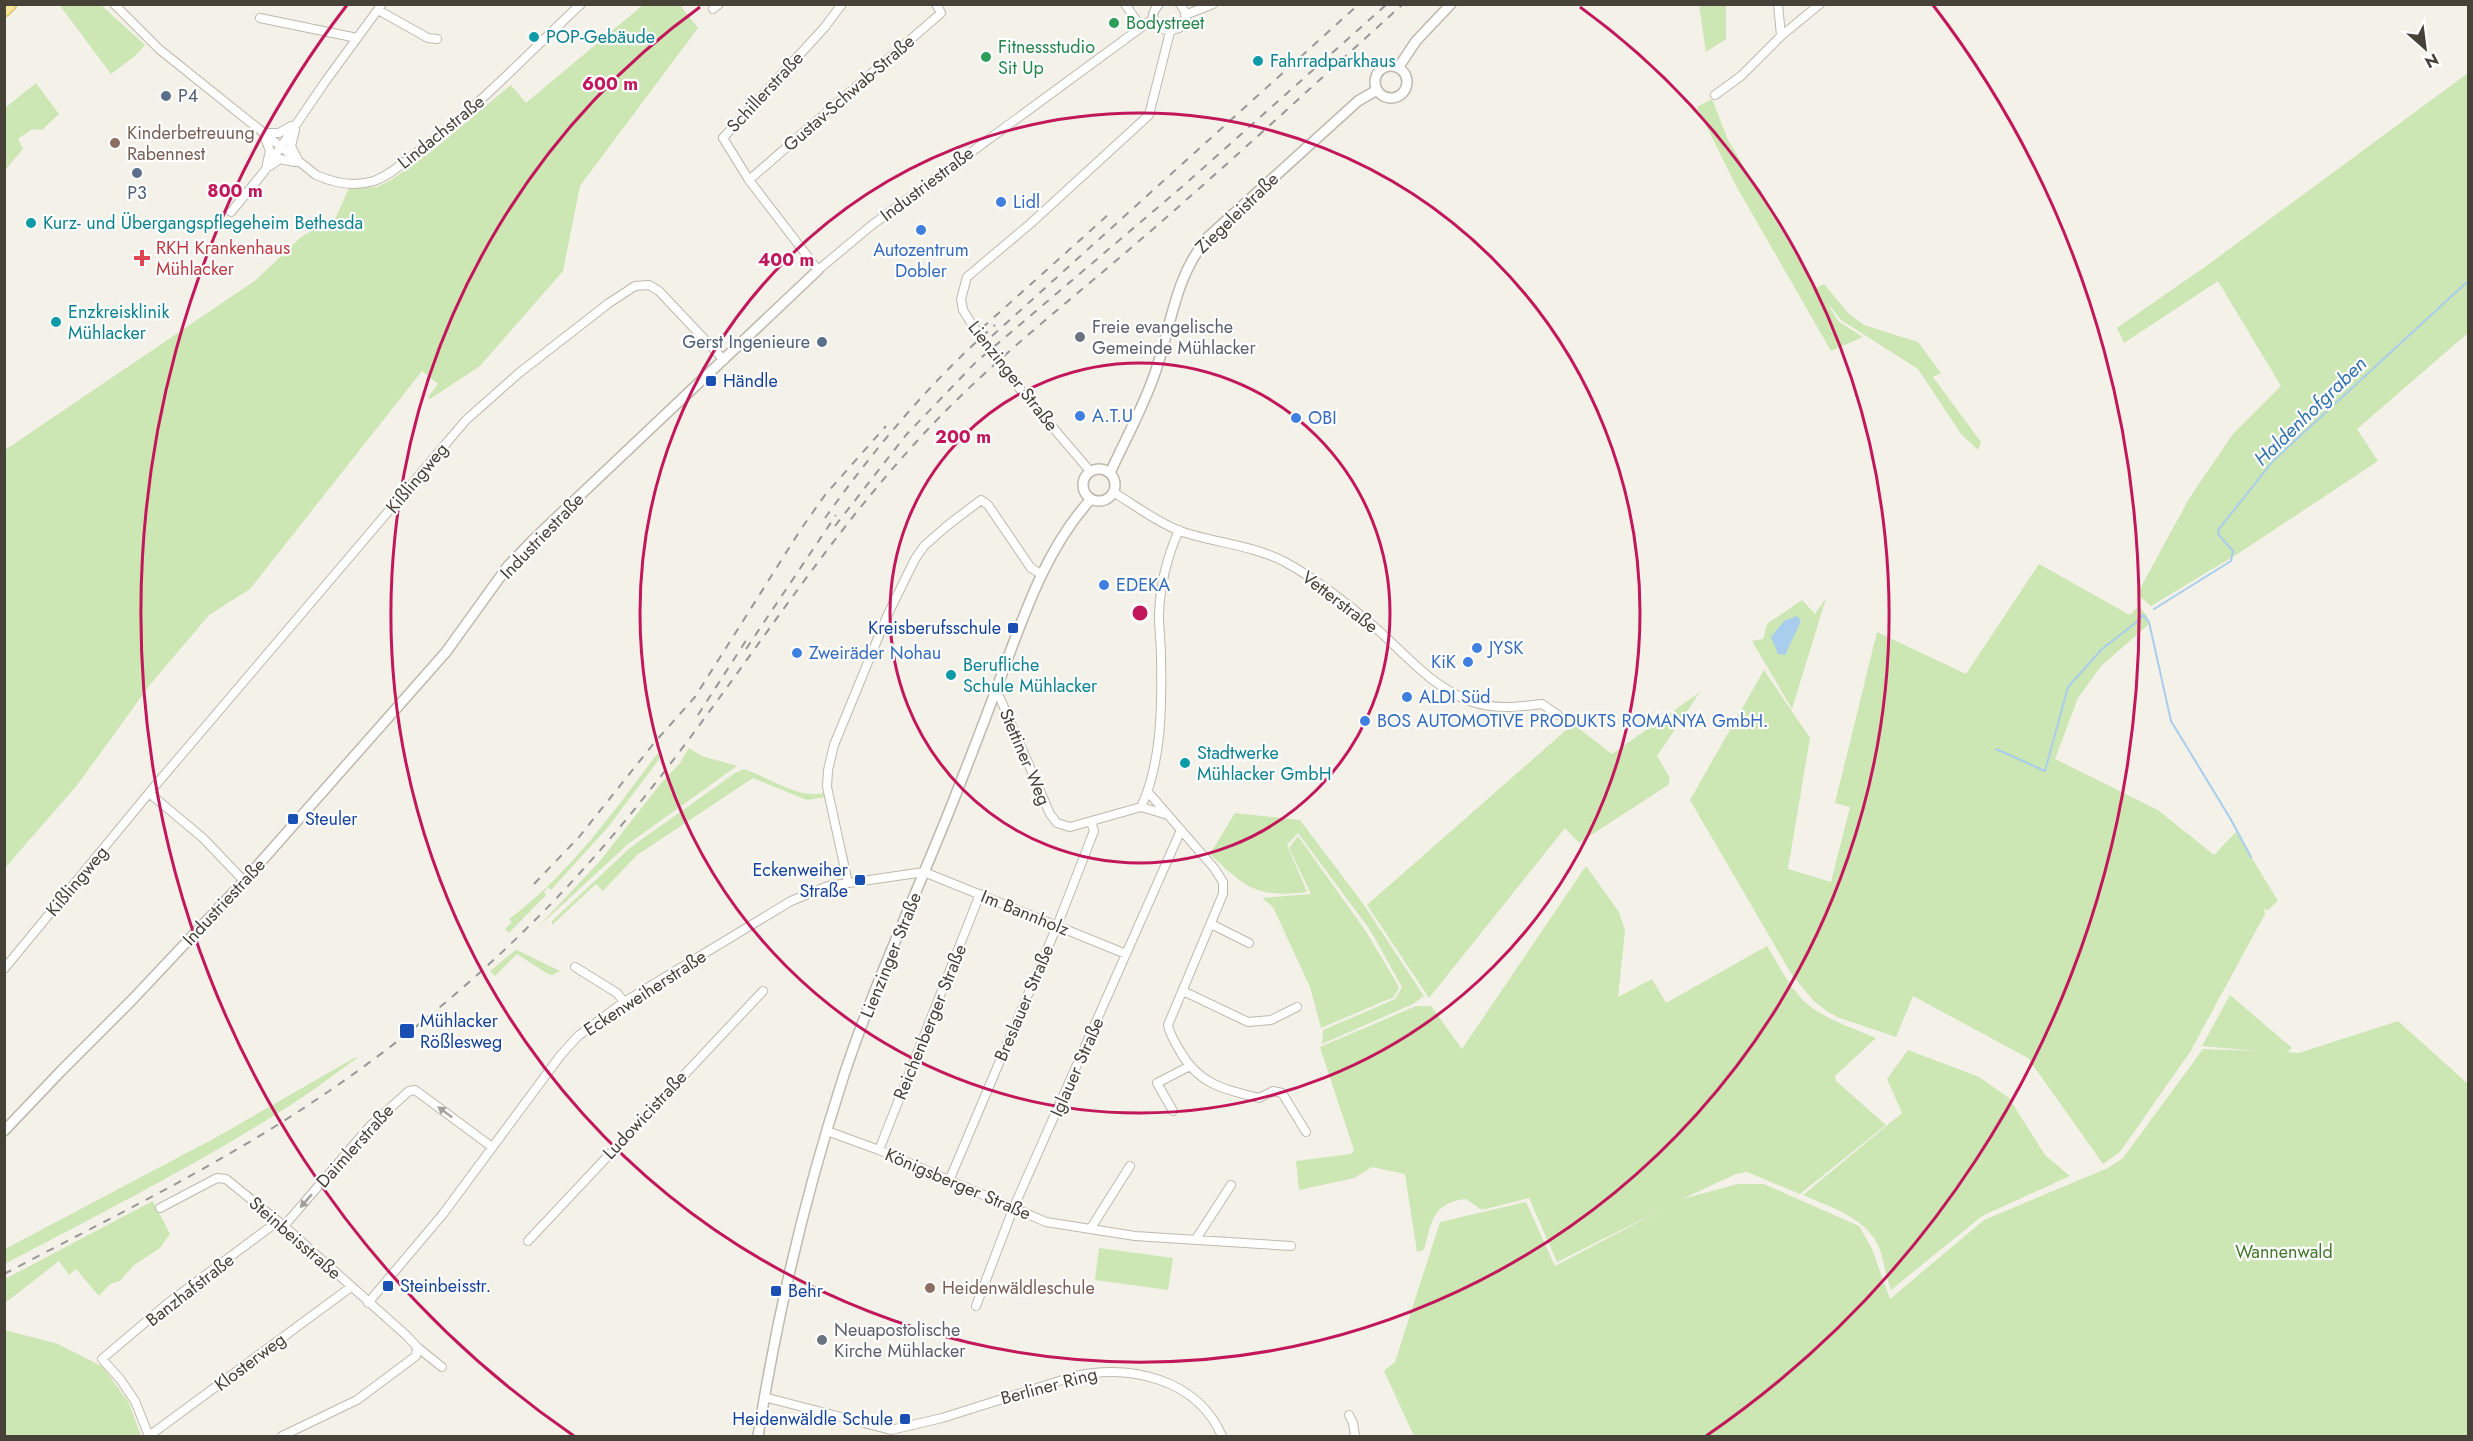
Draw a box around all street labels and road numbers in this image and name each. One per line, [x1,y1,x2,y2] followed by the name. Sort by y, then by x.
[778,29,920,157] street label: Gustav-Schwab-Straße
[721,46,809,138] street label: Schillerstraße
[392,89,490,175] street label: Lindachstraße
[875,140,979,228] street label: Industriestraße
[1189,166,1285,260] street label: Ziegeleistraße
[962,315,1064,437] street label: Lienzinger Straße
[380,437,454,519] street label: Kißlingweg
[494,487,590,585] street label: Industriestraße
[1296,565,1384,639] street label: Vetterstraße
[993,705,1057,809] street label: Stettiner Weg
[40,840,114,922] street label: Kißlingweg
[177,852,271,952] street label: Industriestraße
[977,883,1074,943] street label: Im Bannholz
[854,888,928,1022] street label: Lienzinger Straße
[887,940,973,1104] street label: Reichenberger Straße
[988,941,1060,1065] street label: Breslauer Straße
[579,944,711,1042] street label: Eckenweiherstraße
[1044,1013,1110,1121] street label: Iglauer Straße
[597,1065,693,1165] street label: Ludowicistraße
[310,1098,400,1194] street label: Daimlerstraße
[881,1142,1035,1226] street label: Königsberger Straße
[243,1190,347,1286] street label: Steinbeisstraße
[140,1247,240,1333] street label: Banzhafstraße
[209,1327,291,1397] street label: Klosterweg
[998,1361,1100,1411] street label: Berliner Ring

